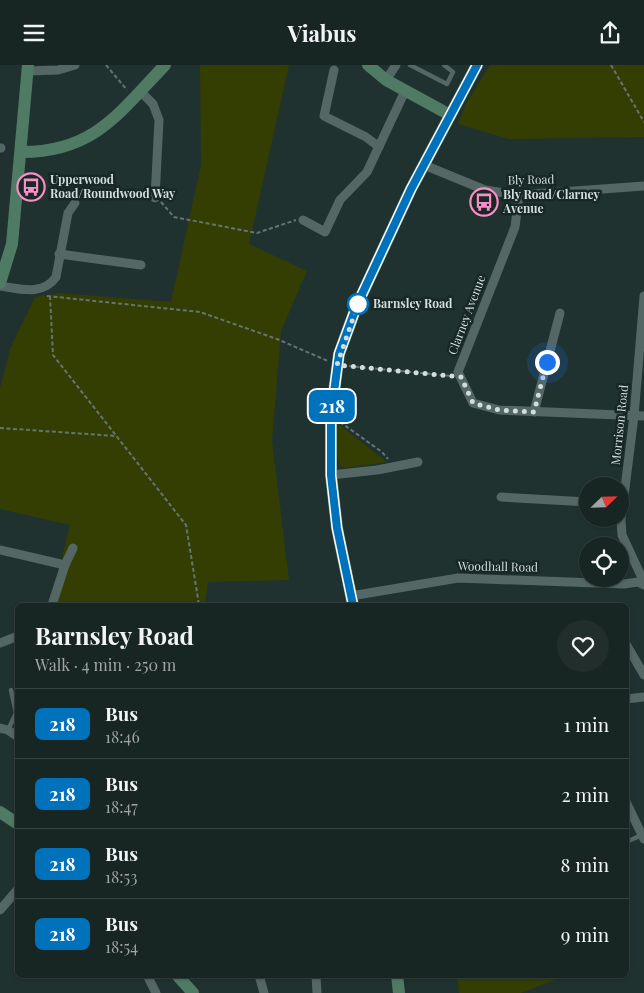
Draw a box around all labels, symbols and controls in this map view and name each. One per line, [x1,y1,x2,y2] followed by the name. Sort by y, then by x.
[288,18,356,48] text: Viabus
[20,19,48,47] icon: menu
[596,19,624,47] icon: share
[50,171,176,201] place label: Upperwood Road/Roundwood Way
[507,171,555,187] street label: Bly Road
[16,172,46,202] bus stop icon: Upperwood Road/Roundwood Way
[502,186,600,216] place label: Bly Road/Clarney Avenue
[469,187,499,217] bus stop icon: Bly Road/Clarney Avenue
[444,273,489,357] street label: Clarney Avenue
[347,293,369,315] marker: Barnsley Road
[373,295,452,311] place label: Barnsley Road
[535,350,560,375] your location
[607,384,631,466] street label: Morrison Road
[303,390,361,422] line badge: 218
[319,394,345,418] text: 218
[579,477,629,527] north arrow
[579,477,629,587] map controls
[579,537,629,587] button: locate
[457,557,538,575] street label: Woodhall Road
[35,619,194,651] text: Barnsley Road
[557,620,609,672] button: heart
[35,654,176,675] text: Walk · 4 min · 250 m
[105,700,138,726] text: Bus
[563,711,609,737] text: 1 min
[49,712,76,736] text: 218
[105,726,140,747] text: 18:46
[105,770,138,796] text: Bus
[561,781,609,807] text: 2 min
[49,782,76,806] text: 218
[105,796,138,817] text: 18:47
[105,840,138,866] text: Bus
[561,851,609,877] text: 8 min
[49,852,76,876] text: 218
[105,866,137,887] text: 18:53
[105,910,138,936] text: Bus
[561,921,609,947] text: 9 min
[49,922,76,946] text: 218
[105,936,138,957] text: 18:54

